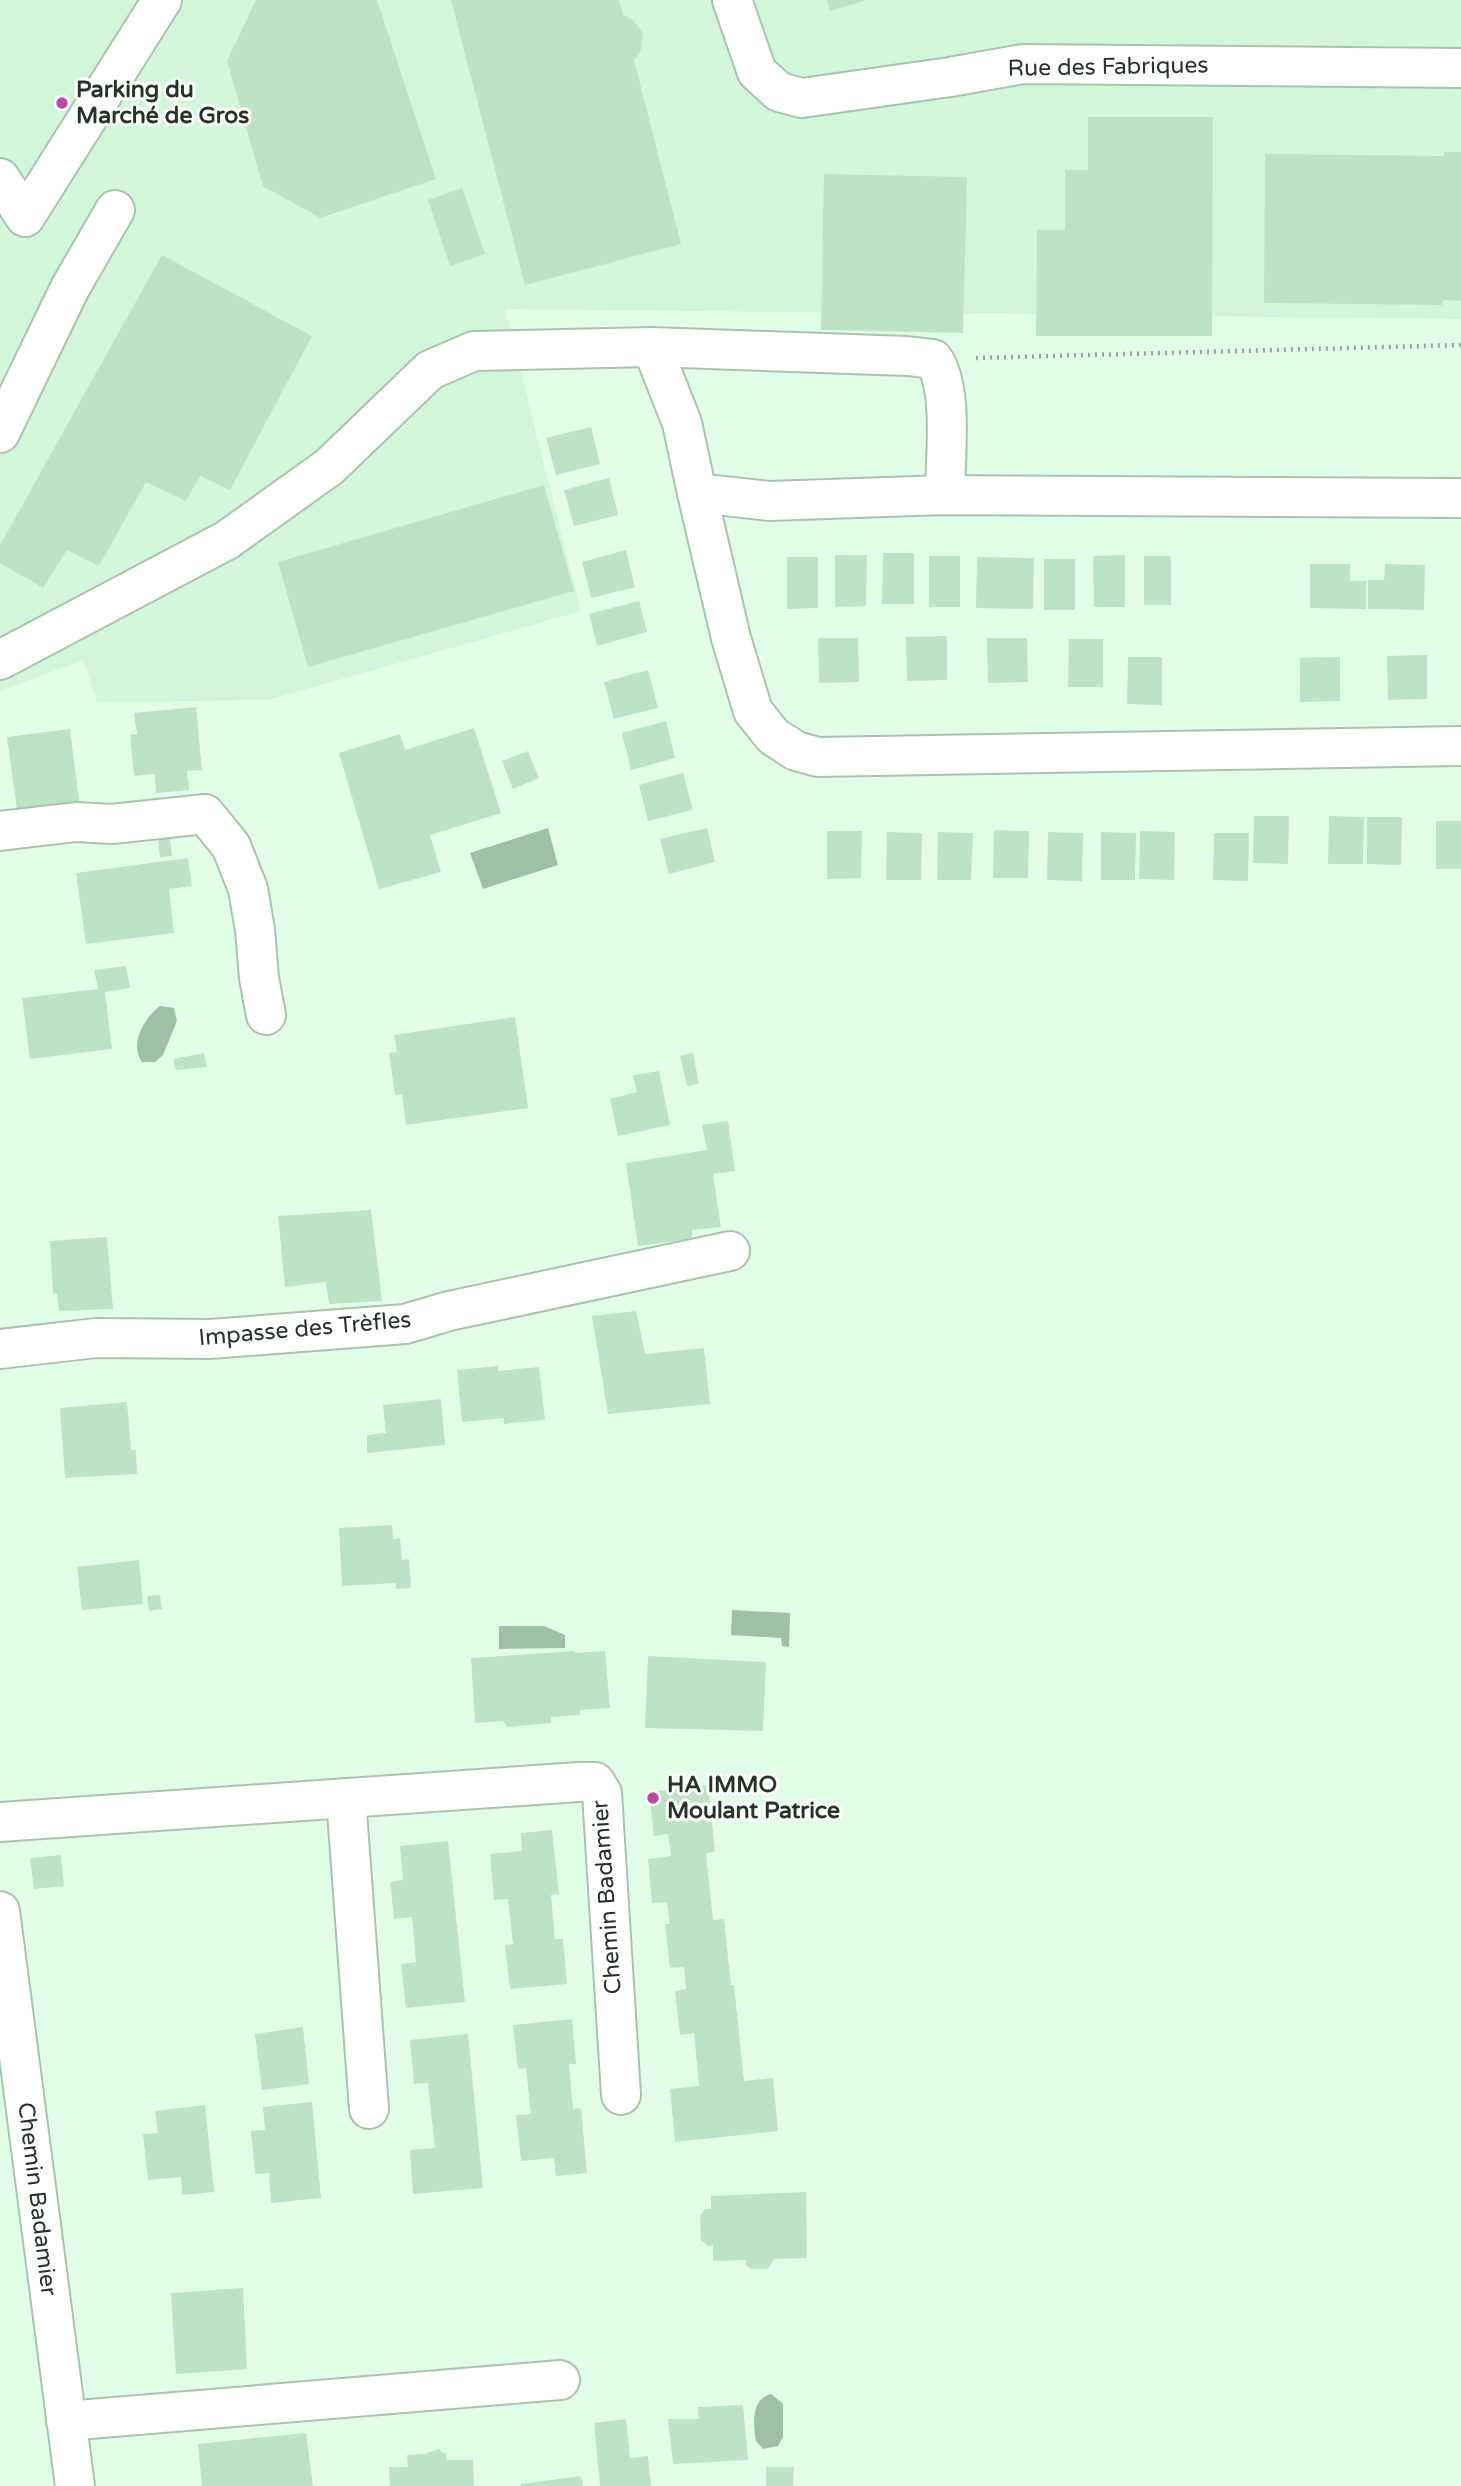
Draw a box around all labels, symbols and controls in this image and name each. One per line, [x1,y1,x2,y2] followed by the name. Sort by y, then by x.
[1007,51,1209,83] street label: Rue des Fabriques
[76,76,249,130] place label: Parking du Marché de Gros
[54,95,70,111] marker: Parking du Marché de Gros
[198,1306,412,1352] street label: Impasse des Trèfles
[667,1771,840,1825] place label: HA IMMO Moulant Patrice
[645,1790,661,1806] marker: HA IMMO Moulant Patrice
[586,1799,628,1995] street label: Chemin Badamier
[11,2101,63,2298] street label: Chemin Badamier

